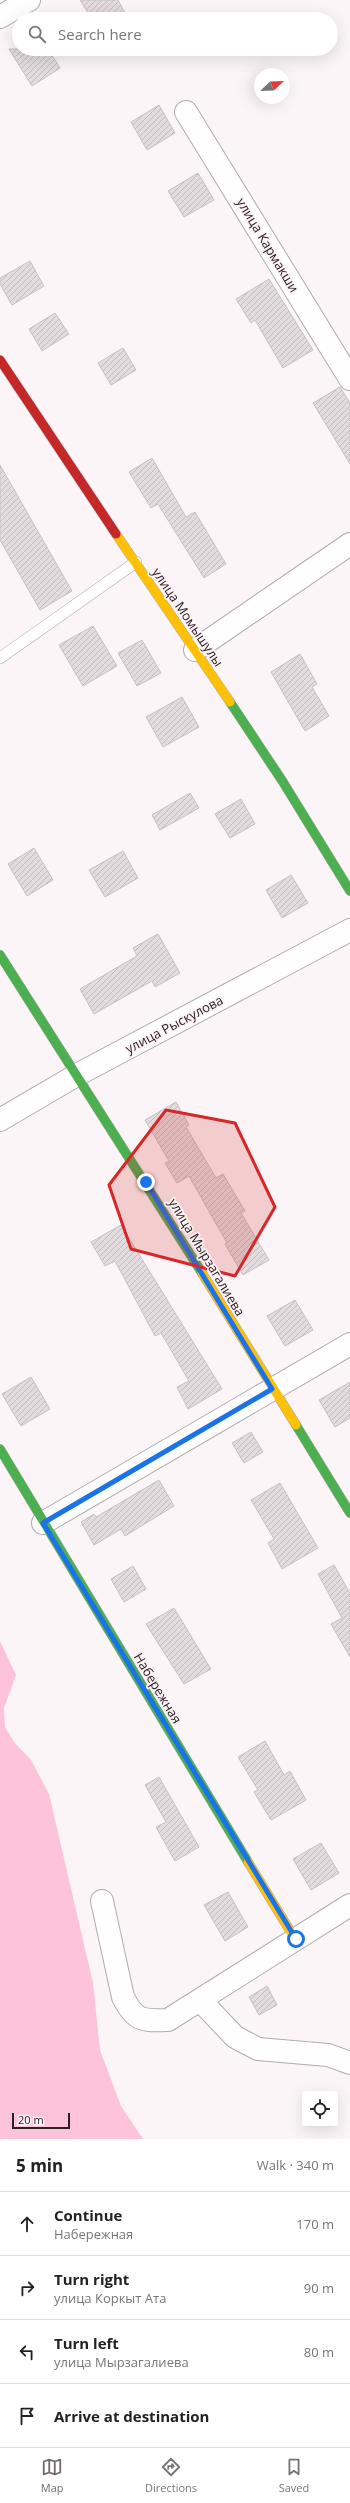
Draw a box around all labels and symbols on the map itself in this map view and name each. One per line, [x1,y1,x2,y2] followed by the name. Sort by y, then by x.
[254,68,290,104] north arrow
[233,194,303,296] street label: улица Кармакши
[148,564,228,670] street label: улица Момышулы
[122,991,226,1057] street label: улица Рыскулова
[137,1173,155,1191] route end
[165,1195,249,1319] street label: улица Мырзагалиева
[130,1649,186,1727] street label: Набережная
[287,1930,305,1948] route start
[12,2111,70,2130] scale bar

